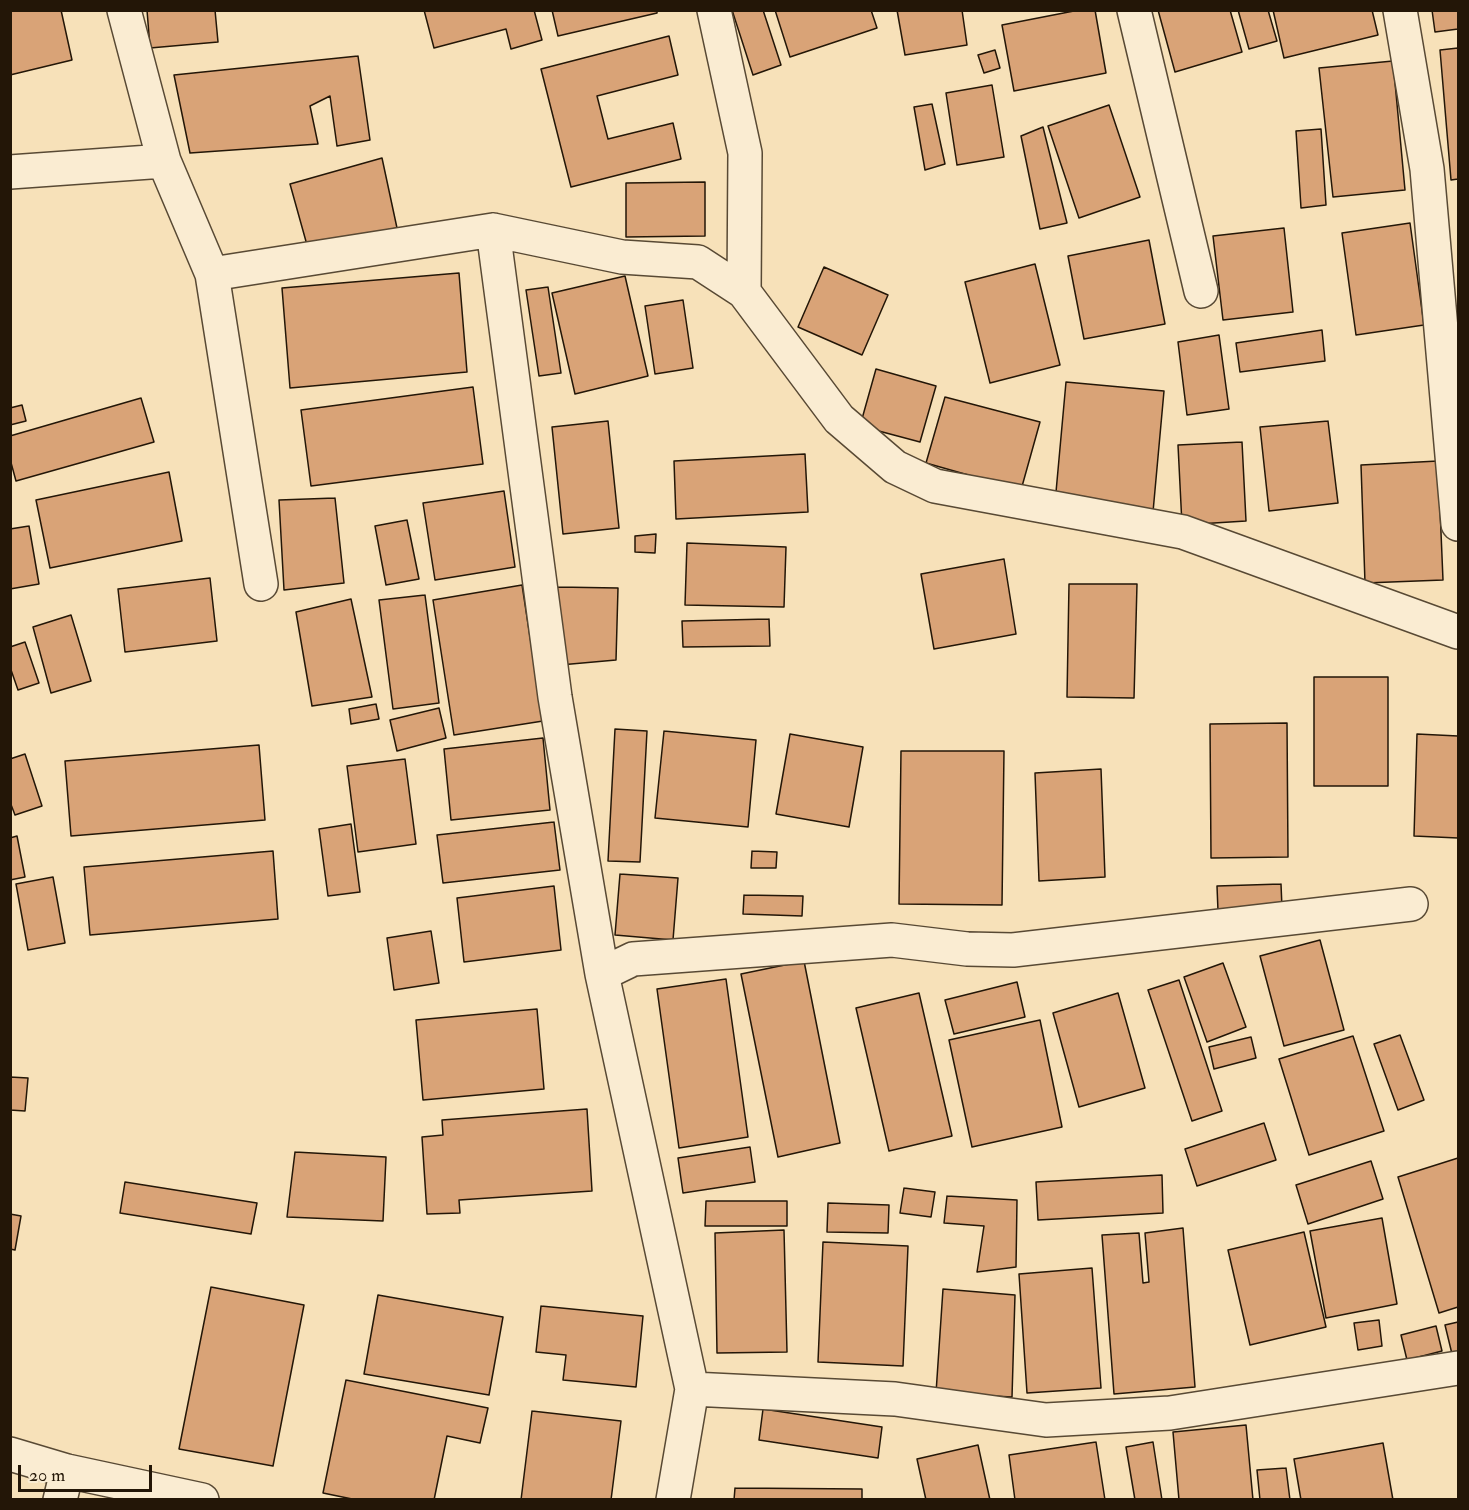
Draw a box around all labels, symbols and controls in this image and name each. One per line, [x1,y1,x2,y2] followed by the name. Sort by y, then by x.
[21,1453,154,1491] scale bar
[29,1464,65,1487] text: 20 m

